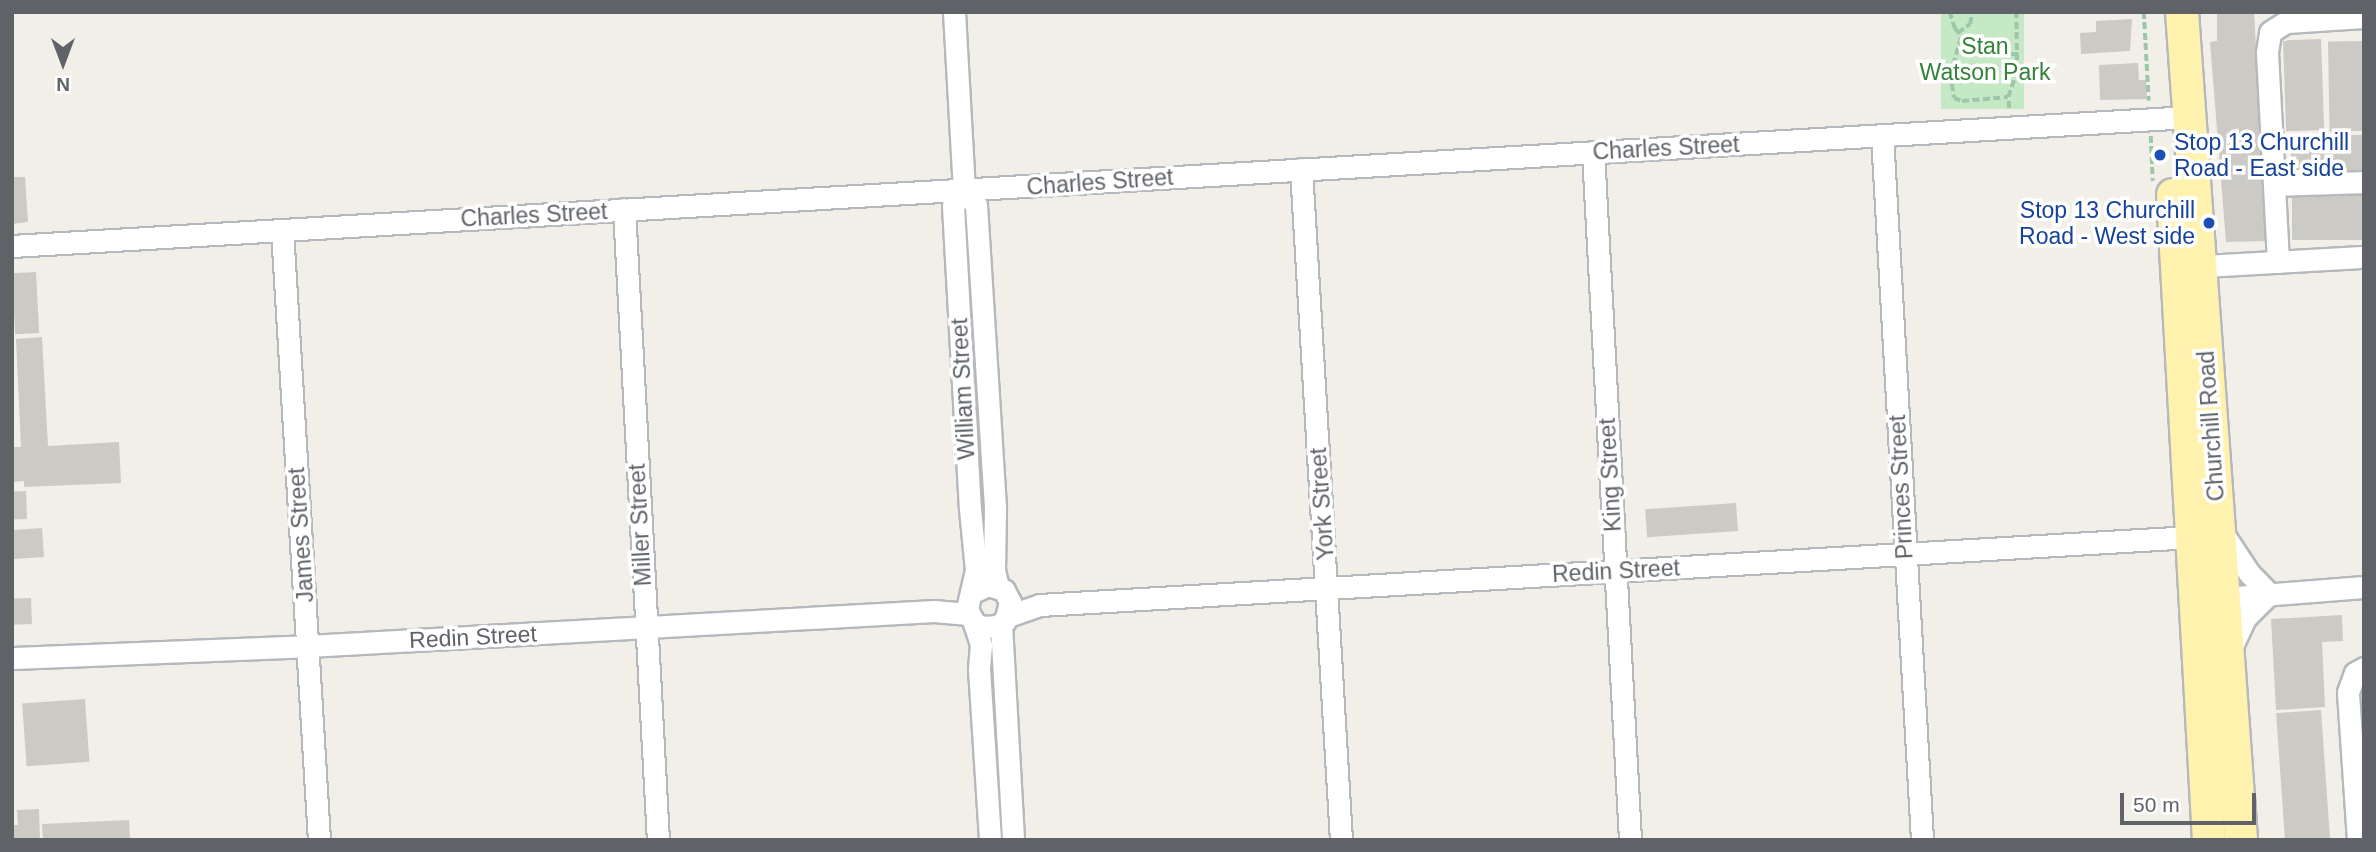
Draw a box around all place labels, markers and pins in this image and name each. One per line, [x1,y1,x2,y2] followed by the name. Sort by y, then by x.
[2174,128,2349,182] place label: Stop 13 Churchill Road - East side
[2152,147,2168,163] marker: Stop 13 Churchill Road - East side
[2019,196,2195,250] place label: Stop 13 Churchill Road - West side
[2201,215,2217,231] marker: Stop 13 Churchill Road - West side

